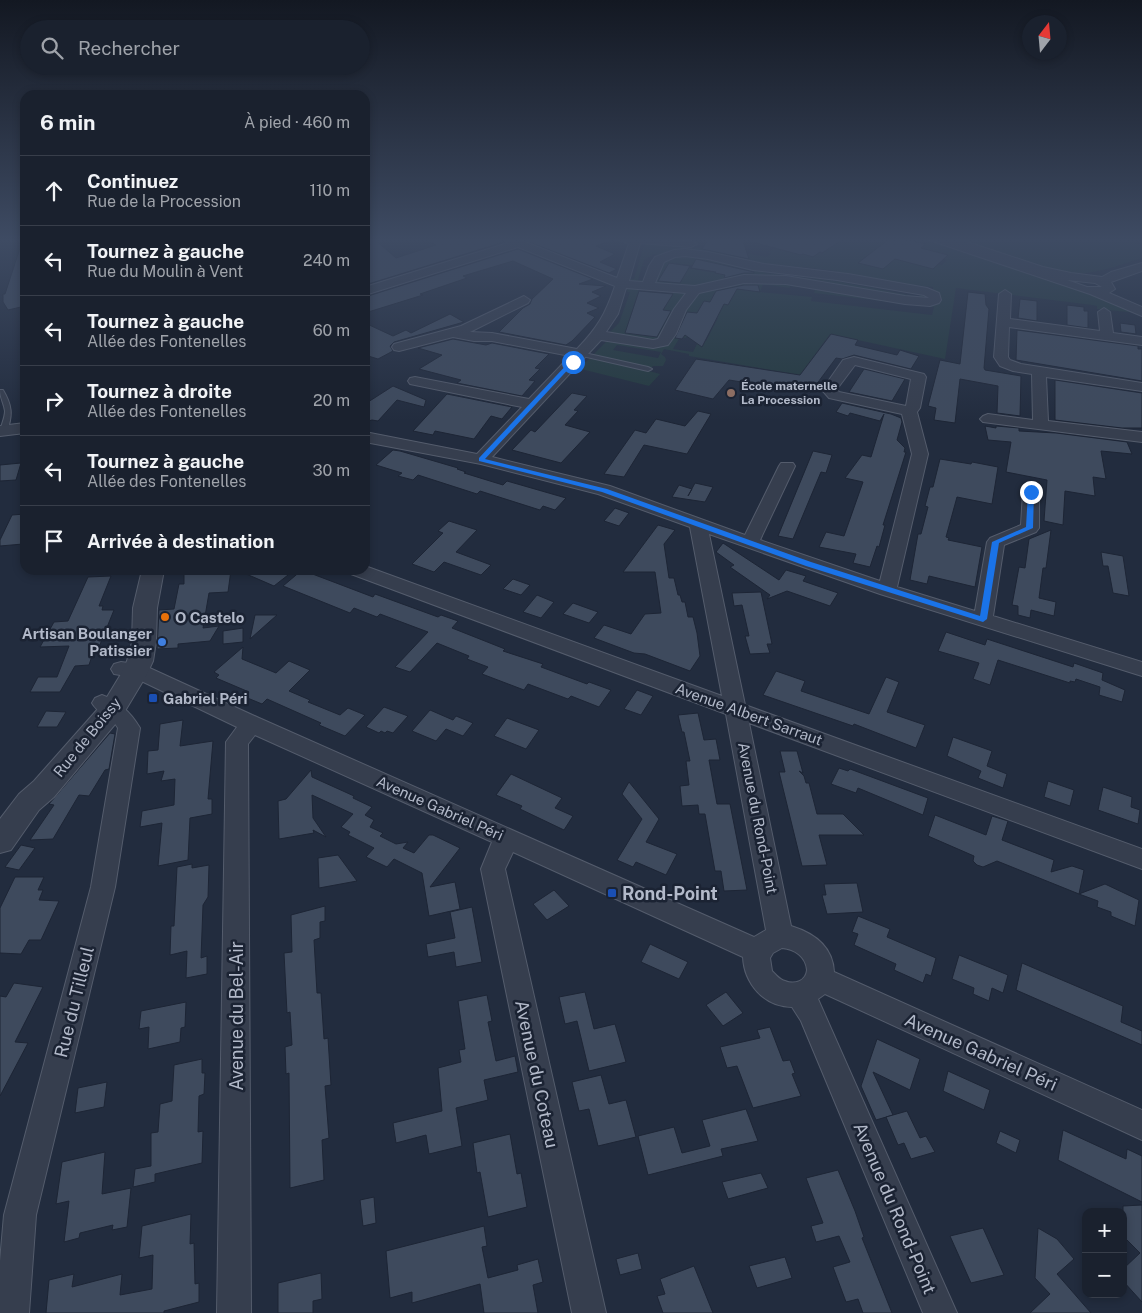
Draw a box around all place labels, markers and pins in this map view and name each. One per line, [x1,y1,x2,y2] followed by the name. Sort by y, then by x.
[741,379,838,407] place label: École maternelle La Procession
[725,387,737,399] marker: École maternelle La Procession
[175,609,245,626] place label: O Castelo
[159,611,171,623] marker: O Castelo
[22,625,152,659] place label: Artisan Boulanger Patissier
[156,636,168,648] marker: Artisan Boulanger Patissier
[163,690,248,707] place label: Gabriel Péri
[147,692,159,704] marker: Gabriel Péri
[622,883,718,904] place label: Rond-Point
[606,887,618,899] marker: Rond-Point

